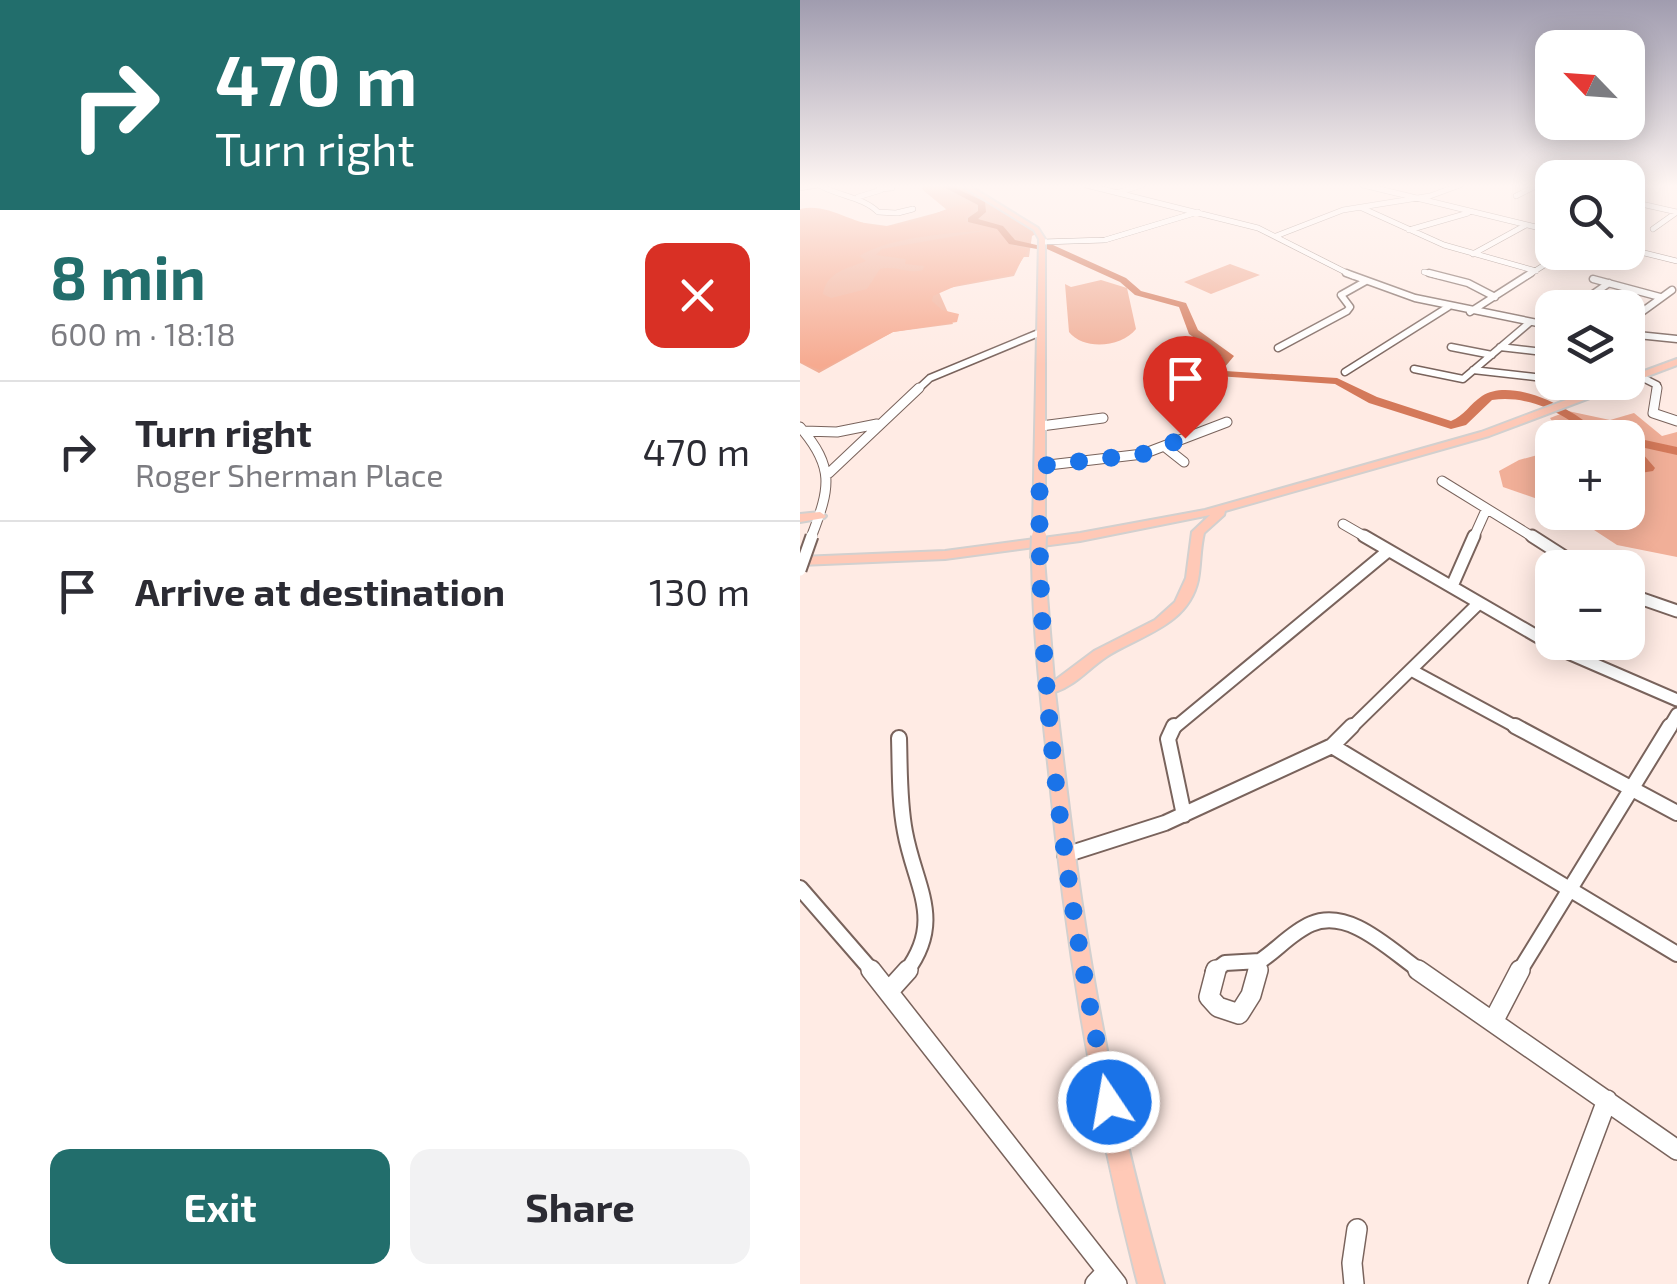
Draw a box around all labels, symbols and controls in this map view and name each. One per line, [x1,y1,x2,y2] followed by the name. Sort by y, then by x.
[1535,30,1645,140] north arrow
[1535,30,1645,660] map controls
[215,36,418,120] text: 470 m
[50,40,180,170] icon: right
[215,121,415,175] text: Turn right
[1535,160,1645,270] button: search
[50,240,206,312] text: 8 min
[645,243,750,348] button: close
[1535,290,1645,400] button: layers
[50,314,236,352] text: 600 m · 18:18
[1143,336,1228,439] pin
[1158,351,1213,406] icon: arrive
[135,409,312,455] text: Turn right
[1535,420,1645,530] button: +
[50,424,105,479] icon: right
[642,428,750,474] text: 470 m
[135,455,443,493] text: Roger Sherman Place
[1535,550,1645,660] button: −
[50,564,105,619] icon: arrive
[135,568,505,614] text: Arrive at destination
[649,568,750,614] text: 130 m
[1057,1050,1161,1154] position arrow
[50,1149,390,1264] button: Exit
[410,1149,750,1264] button: Share

